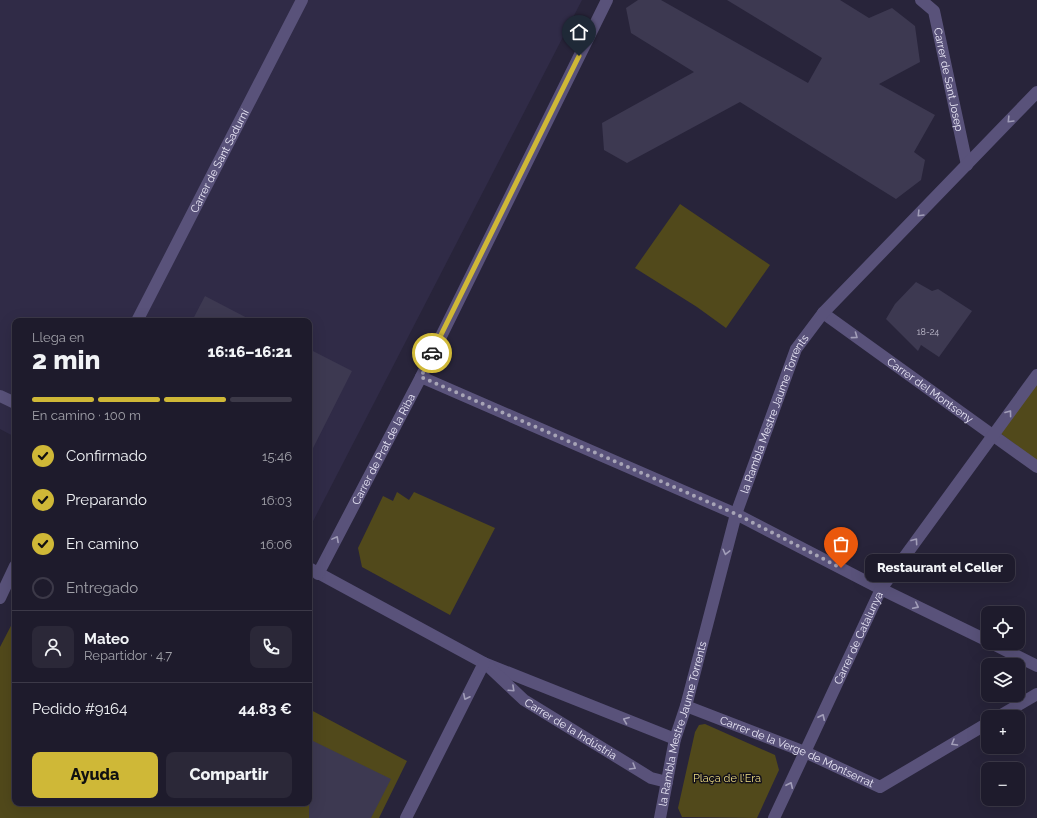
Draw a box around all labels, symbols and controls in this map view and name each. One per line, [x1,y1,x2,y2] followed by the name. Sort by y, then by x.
[562,15,596,56] pin
[568,21,590,43] icon: home
[931,26,966,133] street label: Carrer de Sant Josep
[187,107,252,215] street label: Carrer de Sant Sadurní
[1007,115,1015,123] one-way arrow
[917,209,925,217] one-way arrow
[917,327,939,337] house number: 18-24
[32,330,84,345] text: Llega en
[851,331,858,338] one-way arrow
[738,332,811,495] street label: la Rambla Mestre Jaume Torrents
[412,333,452,373] courier
[421,342,443,364] icon: car
[207,343,292,361] text: 16:16–16:21
[32,345,100,375] text: 2 min
[885,355,976,425] street label: Carrer del Montseny
[349,391,418,507] street label: Carrer de Prat de la Riba
[32,408,141,423] text: En camino · 100 m
[1004,411,1011,418] one-way arrow
[32,445,54,467] icon: check
[66,447,147,465] text: Confirmado
[262,449,292,464] text: 15:46
[32,489,54,511] icon: check
[66,491,147,509] text: Preparando
[261,493,292,508] text: 16:03
[824,527,858,568] pin
[32,533,54,555] icon: check
[830,533,852,555] icon: bag
[66,535,139,553] text: En camino
[331,536,339,543] one-way arrow
[260,537,292,552] text: 16:06
[911,538,918,545] one-way arrow
[723,549,731,555] one-way arrow
[865,554,1015,582] callout: Restaurant el Celler
[877,560,1003,575] text: Restaurant el Celler
[66,579,138,597] text: Entregado
[831,589,885,686] street label: Carrer de Catalunya
[911,601,919,609] one-way arrow
[981,606,1025,806] map controls
[981,606,1025,650] button: locate
[32,626,74,668] button: person
[250,626,292,668] button: phone
[84,630,129,648] text: Mateo
[656,640,709,807] street label: la Rambla Mestre Jaume Torrents
[84,648,172,663] text: Repartidor · 4.7
[981,658,1025,702] button: layers
[507,684,515,692] one-way arrow
[463,693,471,701] one-way arrow
[522,696,619,762] street label: Carrer de la Indústria
[32,700,127,718] text: Pedido #9164
[238,700,292,718] text: 44.83 €
[981,710,1025,754] button: +
[718,713,876,790] street label: Carrer de la Verge de Montserrat
[817,713,825,720] one-way arrow
[622,716,629,724] one-way arrow
[951,738,958,745] one-way arrow
[32,752,158,798] button: Ayuda
[166,752,292,798] button: Compartir
[629,762,636,769] one-way arrow
[981,762,1025,806] button: −
[693,772,761,785] park label: Plaça de l'Era
[785,782,793,789] one-way arrow

